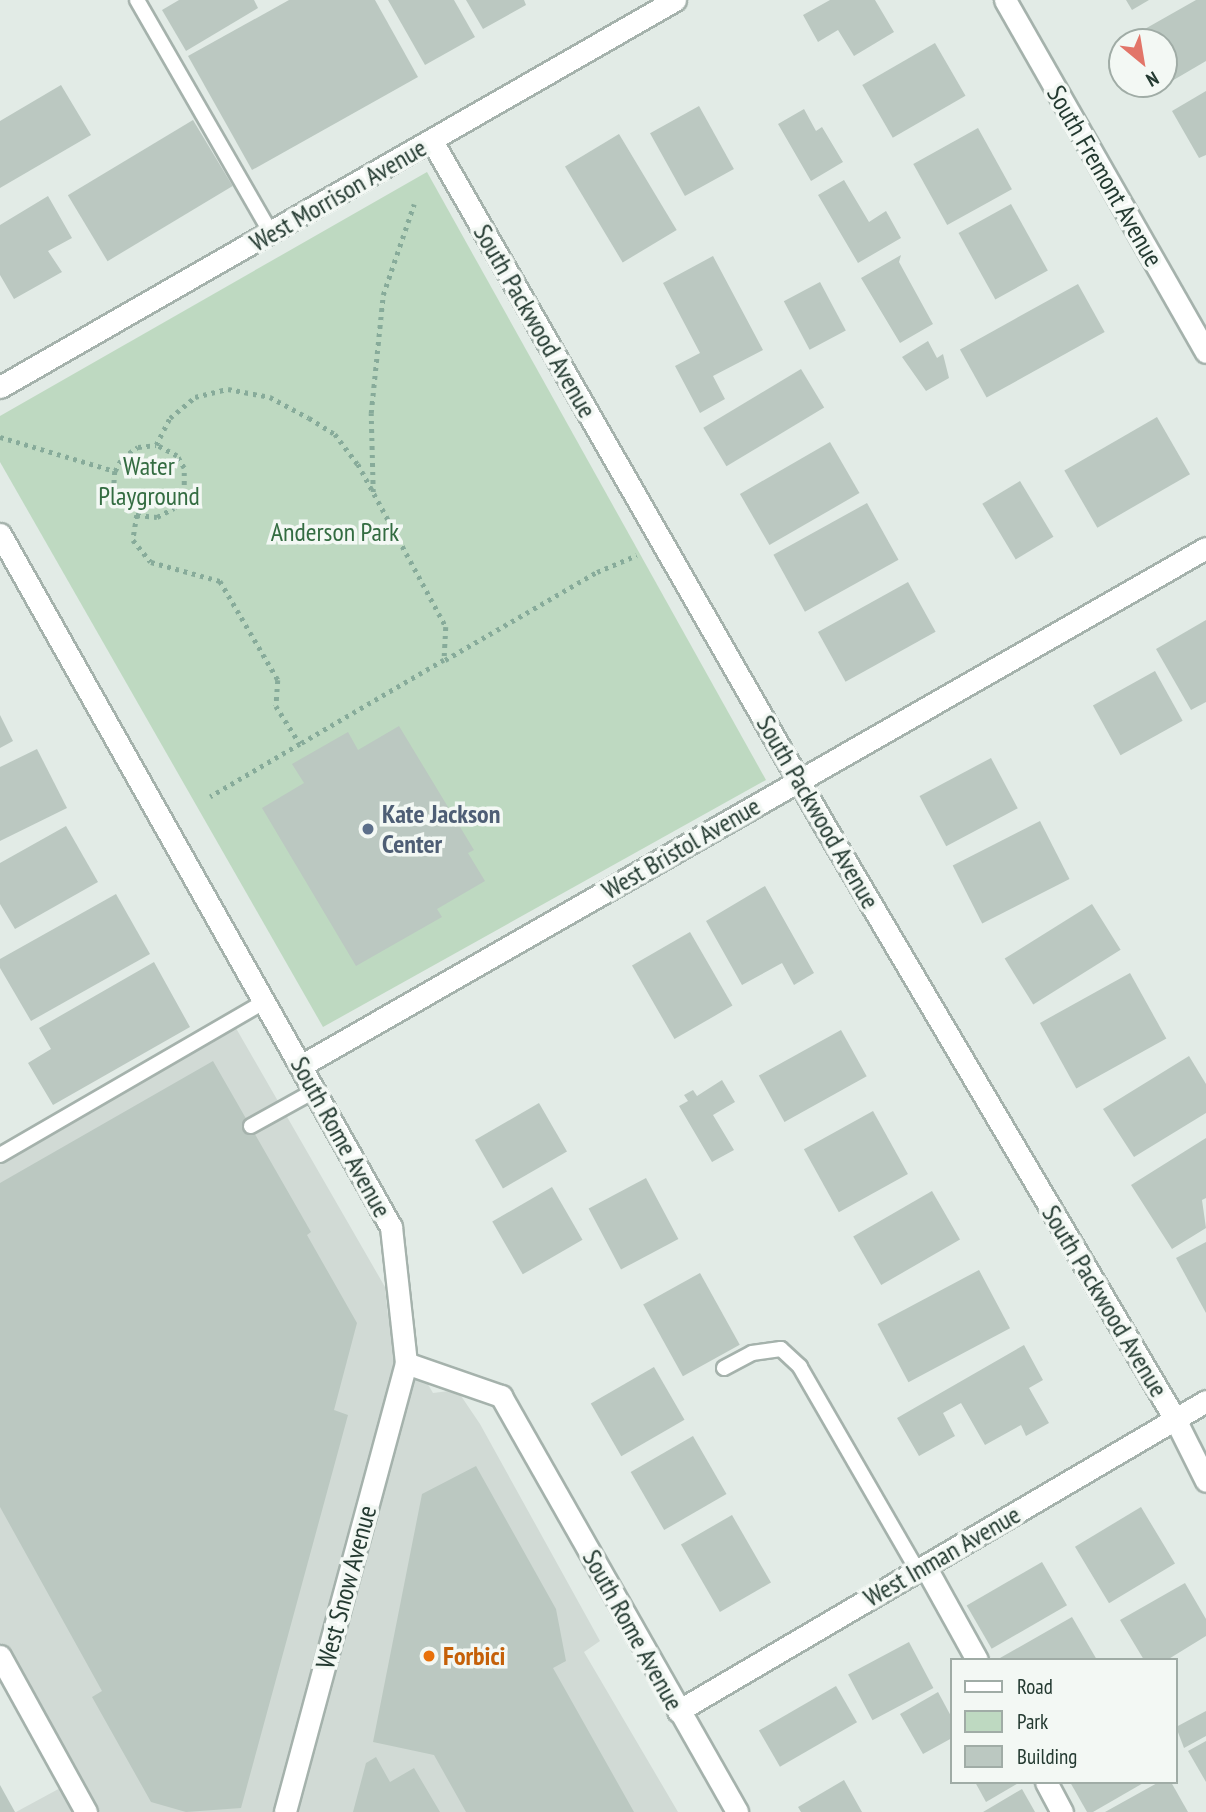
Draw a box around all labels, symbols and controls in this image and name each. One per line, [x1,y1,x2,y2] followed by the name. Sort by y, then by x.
[1108,28,1178,98] north arrow
[1142,66,1163,92] text: N
[1040,80,1170,272] street label: South Fremont Avenue
[244,132,432,258] street label: West Morrison Avenue
[467,219,603,423] street label: South Packwood Avenue
[98,450,200,512] park label: Water Playground
[271,516,399,548] park label: Anderson Park
[750,710,886,914] street label: South Packwood Avenue
[596,790,766,906] street label: West Bristol Avenue
[382,798,500,860] place label: Kate Jackson Center
[360,821,376,837] marker: Kate Jackson Center
[284,1051,398,1223] street label: South Rome Avenue
[1035,1199,1175,1403] street label: South Packwood Avenue
[858,1498,1026,1614] street label: West Inman Avenue
[309,1501,383,1673] street label: West Snow Avenue
[576,1544,690,1716] street label: South Rome Avenue
[443,1640,505,1672] place label: Forbici
[421,1648,437,1664] marker: Forbici
[950,1658,1178,1784] legend
[1017,1673,1053,1700] text: Road
[1017,1708,1048,1735] text: Park
[1017,1743,1077,1770] text: Building

